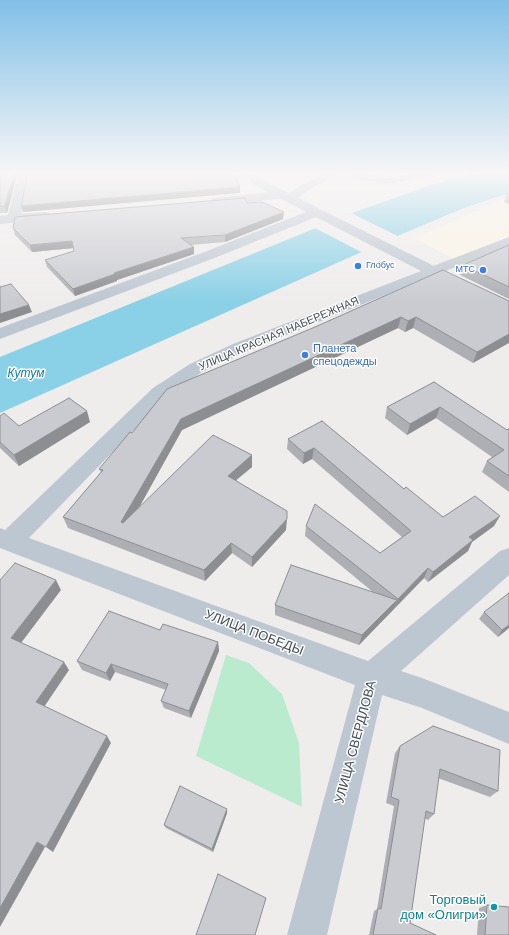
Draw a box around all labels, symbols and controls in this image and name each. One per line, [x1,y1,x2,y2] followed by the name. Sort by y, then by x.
[353,261,363,271] marker: Глобус
[366,261,395,271] place label: Глобус
[456,265,475,275] place label: МТС
[478,265,488,275] marker: МТС
[197,294,361,374] street label: УЛИЦА КРАСНАЯ НАБЕРЕЖНАЯ
[313,342,377,368] place label: Планета спецодежды
[300,350,310,360] marker: Планета спецодежды
[8,367,44,381] water label: Кутум
[202,607,306,659] street label: УЛИЦА ПОБЕДЫ
[332,679,380,805] street label: УЛИЦА СВЕРДЛОВА
[400,892,486,923] place label: Торговый дом «Олигри»
[489,902,499,912] marker: Торговый дом «Олигри»

